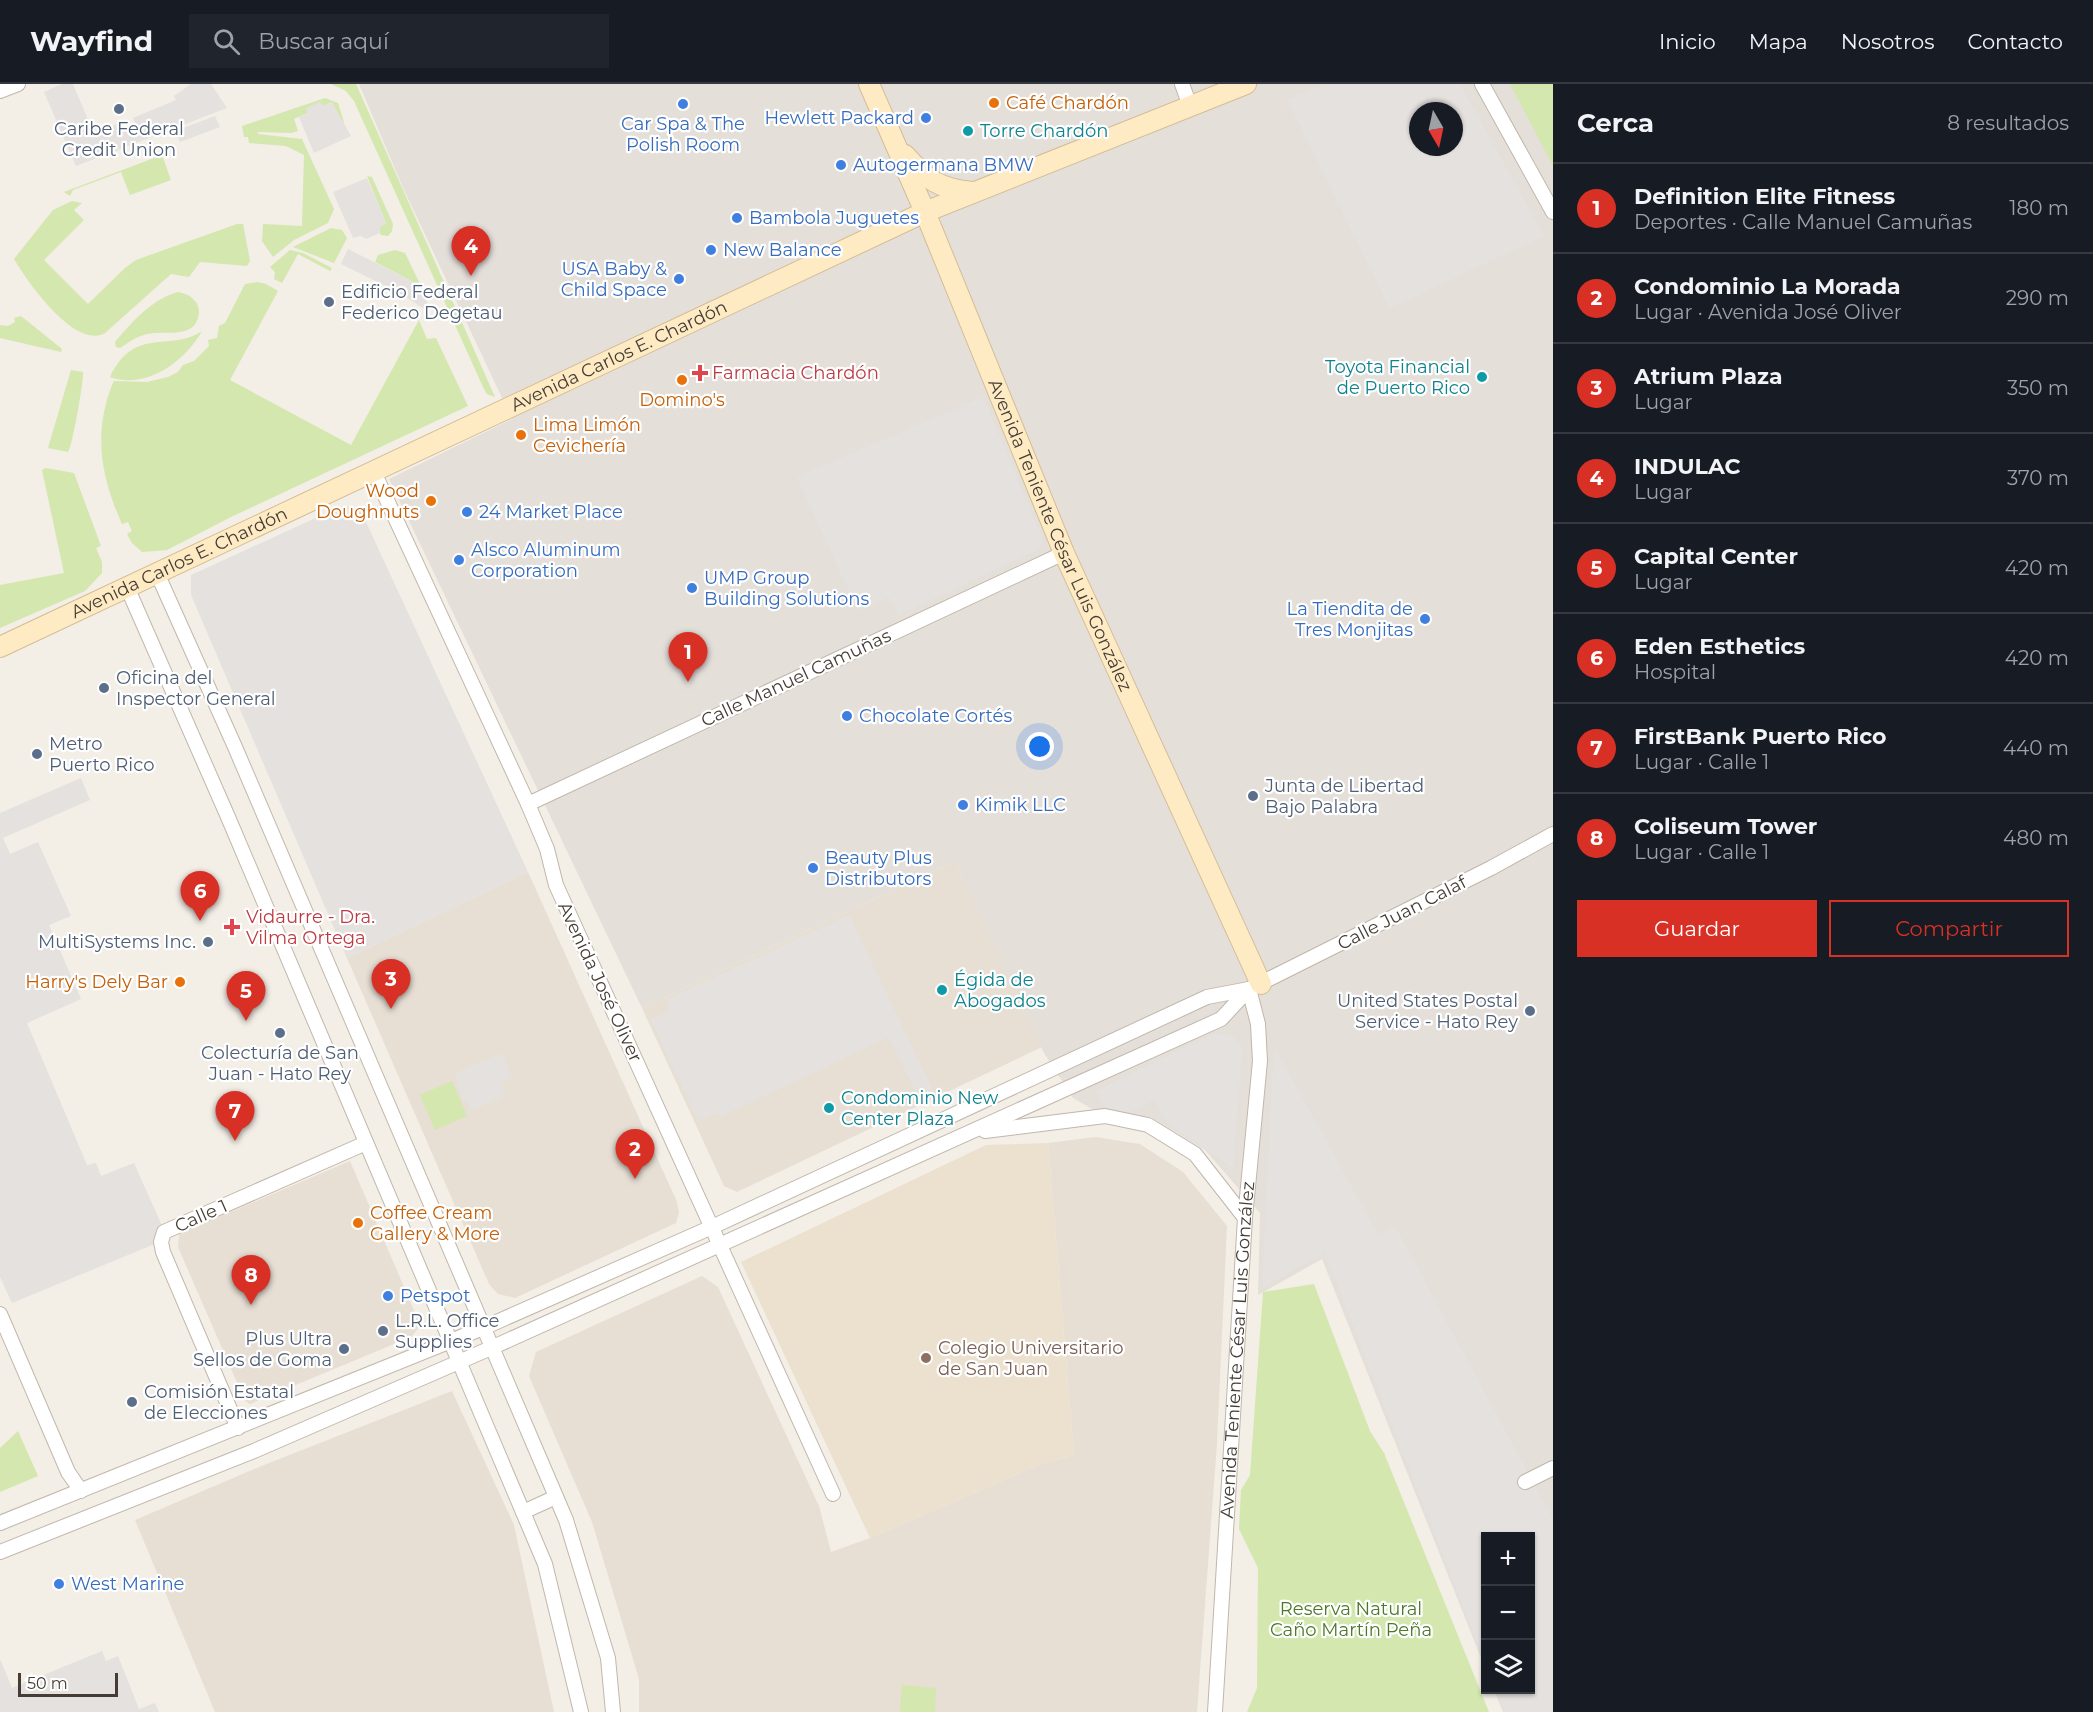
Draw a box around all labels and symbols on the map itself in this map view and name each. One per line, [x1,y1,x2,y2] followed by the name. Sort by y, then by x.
[1006,92,1129,114] place label: Café Chardón
[987,96,1001,110] marker: Café Chardón
[676,97,690,111] marker: Car Spa & The Polish Room
[112,102,126,116] marker: Caribe Federal Credit Union
[1409,102,1463,156] north arrow
[764,107,914,129] place label: Hewlett Packard
[919,111,933,125] marker: Hewlett Packard
[621,113,745,156] place label: Car Spa & The Polish Room
[54,118,184,161] place label: Caribe Federal Credit Union
[980,120,1108,142] place label: Torre Chardón
[961,124,975,138] marker: Torre Chardón
[853,154,1034,176] place label: Autogermana BMW
[834,158,848,172] marker: Autogermana BMW
[749,207,919,229] place label: Bambola Juguetes
[730,211,744,225] marker: Bambola Juguetes
[452,226,490,276] pin: 4
[723,239,842,261] place label: New Balance
[704,243,718,257] marker: New Balance
[561,258,667,301] place label: USA Baby & Child Space
[672,272,686,286] marker: USA Baby & Child Space
[341,281,503,324] place label: Edificio Federal Federico Degetau
[322,295,336,309] marker: Edificio Federal Federico Degetau
[507,296,731,416] street label: Avenida Carlos E. Chardón
[1325,356,1470,399] place label: Toyota Financial de Puerto Rico
[712,362,879,384] place label: Farmacia Chardón
[693,366,707,380] marker: Farmacia Chardón
[1475,370,1489,384] marker: Toyota Financial de Puerto Rico
[675,373,689,387] marker: Domino's
[983,376,1137,695] street label: Avenida Teniente César Luis González
[639,389,725,411] place label: Domino's
[533,414,641,457] place label: Lima Limón Cevichería
[514,428,528,442] marker: Lima Limón Cevichería
[316,480,419,523] place label: Wood Doughnuts
[424,494,438,508] marker: Wood Doughnuts
[479,501,623,523] place label: 24 Market Place
[68,502,291,623] street label: Avenida Carlos E. Chardón
[460,505,474,519] marker: 24 Market Place
[471,539,621,582] place label: Alsco Aluminum Corporation
[452,553,466,567] marker: Alsco Aluminum Corporation
[704,567,870,610] place label: UMP Group Building Solutions
[685,581,699,595] marker: UMP Group Building Solutions
[1287,598,1413,641] place label: La Tiendita de Tres Monjitas
[1418,612,1432,626] marker: La Tiendita de Tres Monjitas
[698,624,895,732] street label: Calle Manuel Camuñas
[668,632,708,682] pin: 1
[116,667,276,710] place label: Oficina del Inspector General
[97,681,111,695] marker: Oficina del Inspector General
[859,705,1012,727] place label: Chocolate Cortés
[840,709,854,723] marker: Chocolate Cortés
[1025,732,1054,761] your location
[49,733,154,776] place label: Metro Puerto Rico
[30,747,44,761] marker: Metro Puerto Rico
[1264,775,1424,818] place label: Junta de Libertad Bajo Palabra
[1246,789,1260,803] marker: Junta de Libertad Bajo Palabra
[975,794,1066,816] place label: Kimik LLC
[956,798,970,812] marker: Kimik LLC
[825,847,932,890] place label: Beauty Plus Distributors
[806,861,820,875] marker: Beauty Plus Distributors
[1334,871,1471,955] street label: Calle Juan Calaf
[180,872,220,921] pin: 6
[553,898,647,1066] street label: Avenida José Oliver
[246,906,375,949] place label: Vidaurre - Dra. Vilma Ortega
[223,918,241,936] marker: Vidaurre - Dra. Vilma Ortega
[38,931,196,953] place label: MultiSystems Inc.
[201,935,215,949] marker: MultiSystems Inc.
[372,960,410,1009] pin: 3
[954,969,1046,1012] place label: Égida de Abogados
[25,971,168,993] place label: Harry's Dely Bar
[226,972,266,1021] pin: 5
[173,975,187,989] marker: Harry's Dely Bar
[935,983,949,997] marker: Égida de Abogados
[1337,990,1518,1033] place label: United States Postal Service - Hato Rey
[1523,1004,1537,1018] marker: United States Postal Service - Hato Rey
[273,1026,287,1040] marker: Colecturía de San Juan - Hato Rey
[201,1042,359,1085] place label: Colecturía de San Juan - Hato Rey
[841,1087,999,1130] place label: Condominio New Center Plaza
[216,1092,254,1141] pin: 7
[822,1101,836,1115] marker: Condominio New Center Plaza
[616,1130,654,1179] pin: 2
[1216,1180,1259,1519] street label: Avenida Teniente César Luis González
[171,1195,231,1237] street label: Calle 1
[370,1202,500,1245] place label: Coffee Cream Gallery & More
[351,1216,365,1230] marker: Coffee Cream Gallery & More
[232,1256,270,1305] pin: 8
[400,1285,470,1307] place label: Petspot
[381,1289,395,1303] marker: Petspot
[395,1310,500,1353] place label: L.R.L. Office Supplies
[376,1324,390,1338] marker: L.R.L. Office Supplies
[193,1328,332,1371] place label: Plus Ultra Sellos de Goma
[938,1337,1124,1380] place label: Colegio Universitario de San Juan
[337,1342,351,1356] marker: Plus Ultra Sellos de Goma
[919,1351,933,1365] marker: Colegio Universitario de San Juan
[144,1381,294,1424] place label: Comisión Estatal de Elecciones
[125,1395,139,1409] marker: Comisión Estatal de Elecciones
[71,1573,185,1595] place label: West Marine
[52,1577,66,1591] marker: West Marine
[1270,1598,1432,1641] park label: Reserva Natural Caño Martín Peña
[18,1670,118,1698] scale bar

